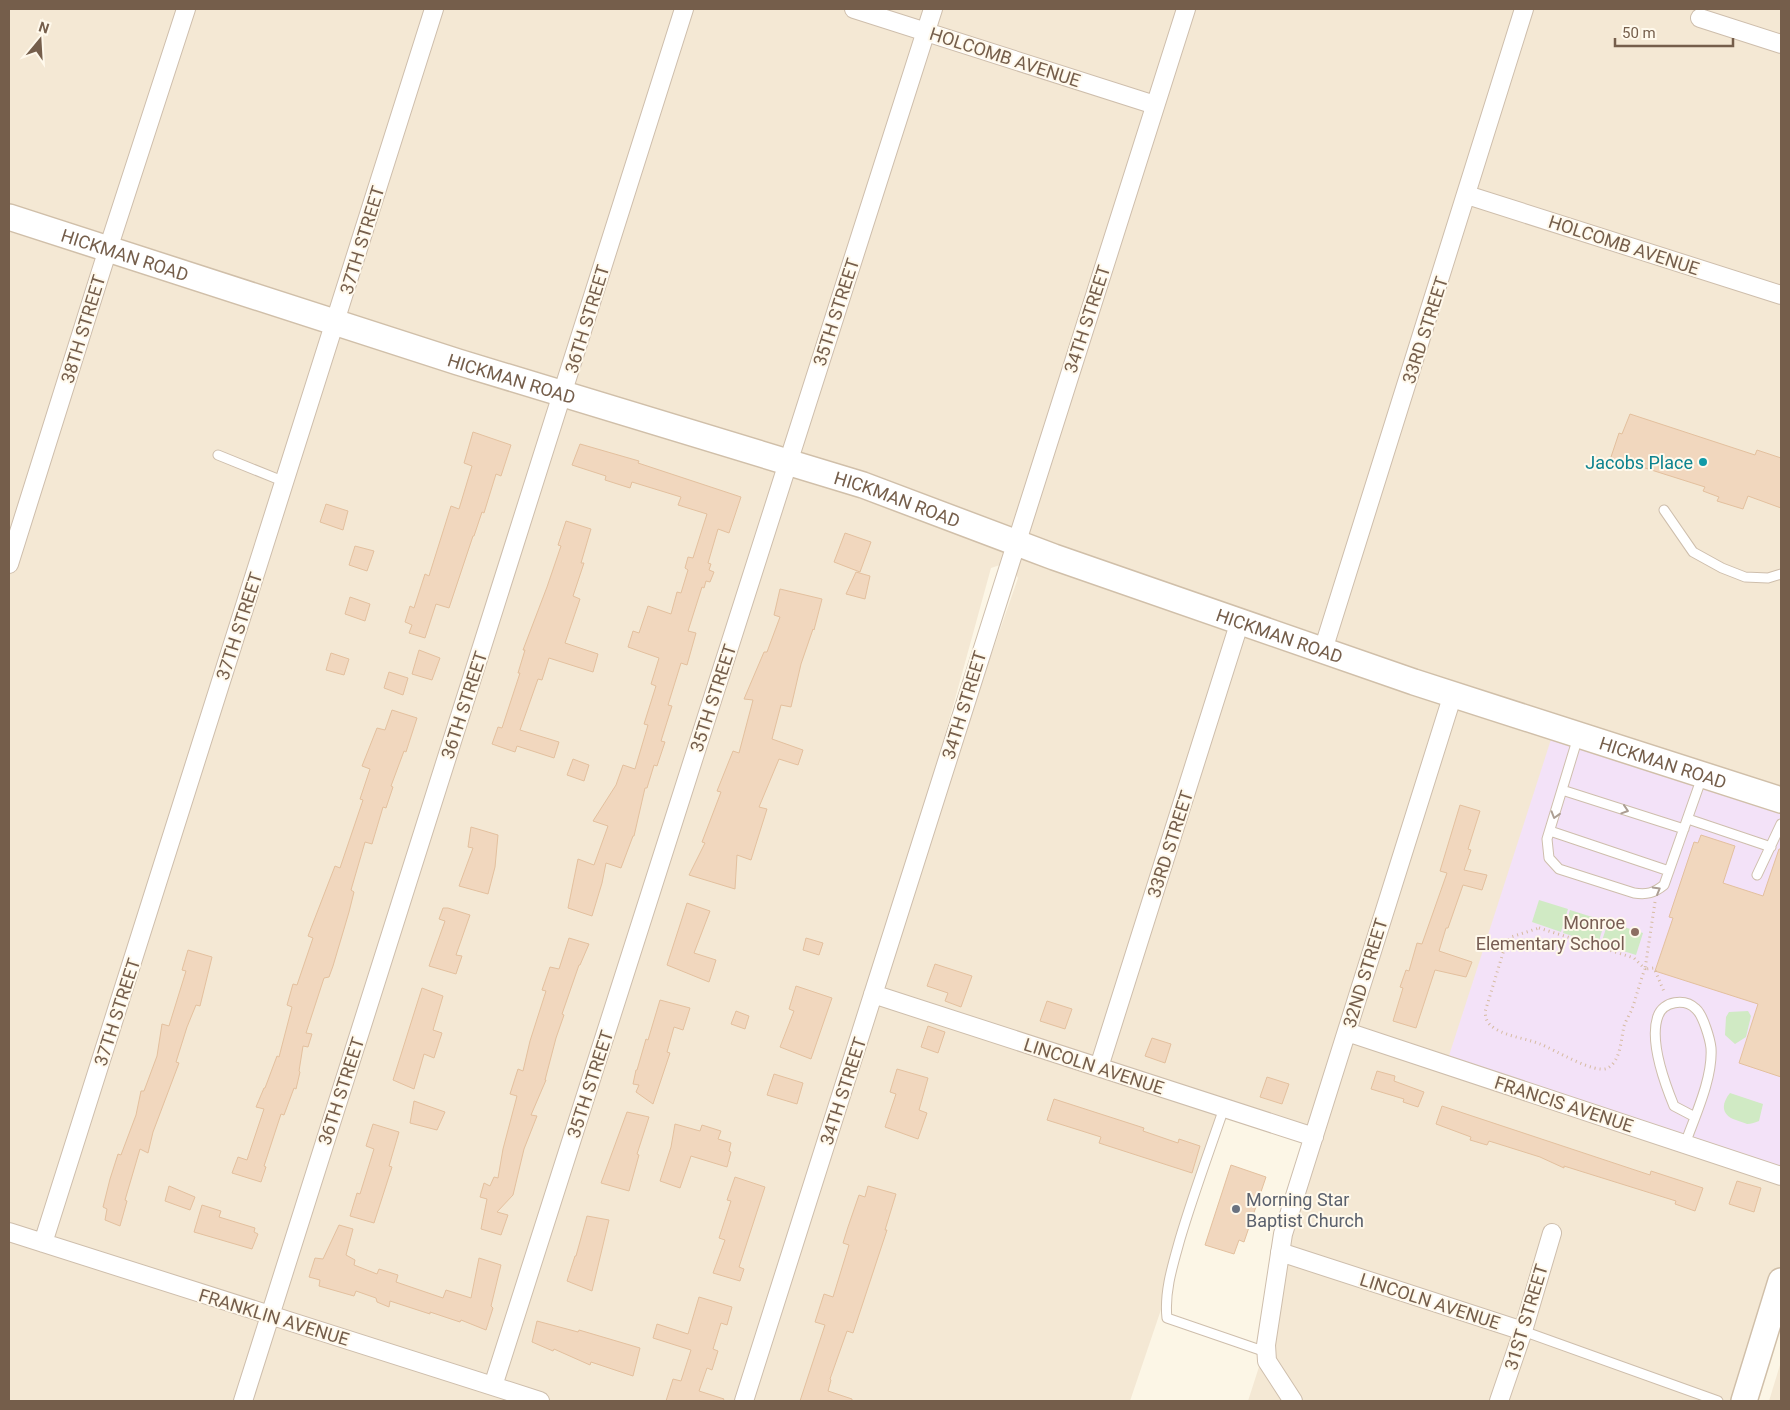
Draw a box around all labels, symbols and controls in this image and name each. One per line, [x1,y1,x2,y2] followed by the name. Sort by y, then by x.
[15,15,65,65] north arrow
[1615,15,1732,47] scale bar
[37,18,51,37] text: N
[927,23,1083,91] street label: HOLCOMB AVENUE
[1622,24,1656,42] text: 50 m
[336,183,389,297] street label: 37TH STREET
[1546,211,1702,279] street label: HOLCOMB AVENUE
[59,224,191,285] street label: HICKMAN ROAD
[809,255,863,369] street label: 35TH STREET
[561,262,614,376] street label: 36TH STREET
[1060,262,1114,376] street label: 34TH STREET
[57,272,110,386] street label: 38TH STREET
[1398,273,1452,386] street label: 33RD STREET
[445,349,578,408] street label: HICKMAN ROAD
[1585,452,1693,473] place label: Jacobs Place
[1697,456,1709,468] marker: Jacobs Place
[832,466,963,531] street label: HICKMAN ROAD
[212,569,266,683] street label: 37TH STREET
[1214,604,1346,667] street label: HICKMAN ROAD
[686,641,740,755] street label: 35TH STREET
[437,648,491,762] street label: 36TH STREET
[938,648,991,762] street label: 34TH STREET
[1597,732,1729,792] street label: HICKMAN ROAD
[1143,787,1197,900] street label: 33RD STREET
[1621,804,1629,814] one-way arrow
[1550,810,1560,818] one-way arrow
[1651,886,1660,896] one-way arrow
[1476,912,1625,954] place label: Monroe Elementary School
[1338,916,1392,1030] street label: 32ND STREET
[1629,926,1641,938] marker: Monroe Elementary School
[90,955,144,1069] street label: 37TH STREET
[563,1027,617,1141] street label: 35TH STREET
[1021,1033,1167,1099] street label: LINCOLN AVENUE
[314,1034,368,1148] street label: 36TH STREET
[816,1034,870,1148] street label: 34TH STREET
[1492,1072,1636,1136] street label: FRANCIS AVENUE
[1246,1189,1364,1231] place label: Morning Star Baptist Church
[1230,1203,1242,1215] marker: Morning Star Baptist Church
[1500,1261,1552,1373] street label: 31ST STREET
[1357,1268,1503,1334] street label: LINCOLN AVENUE
[196,1284,352,1350] street label: FRANKLIN AVENUE

